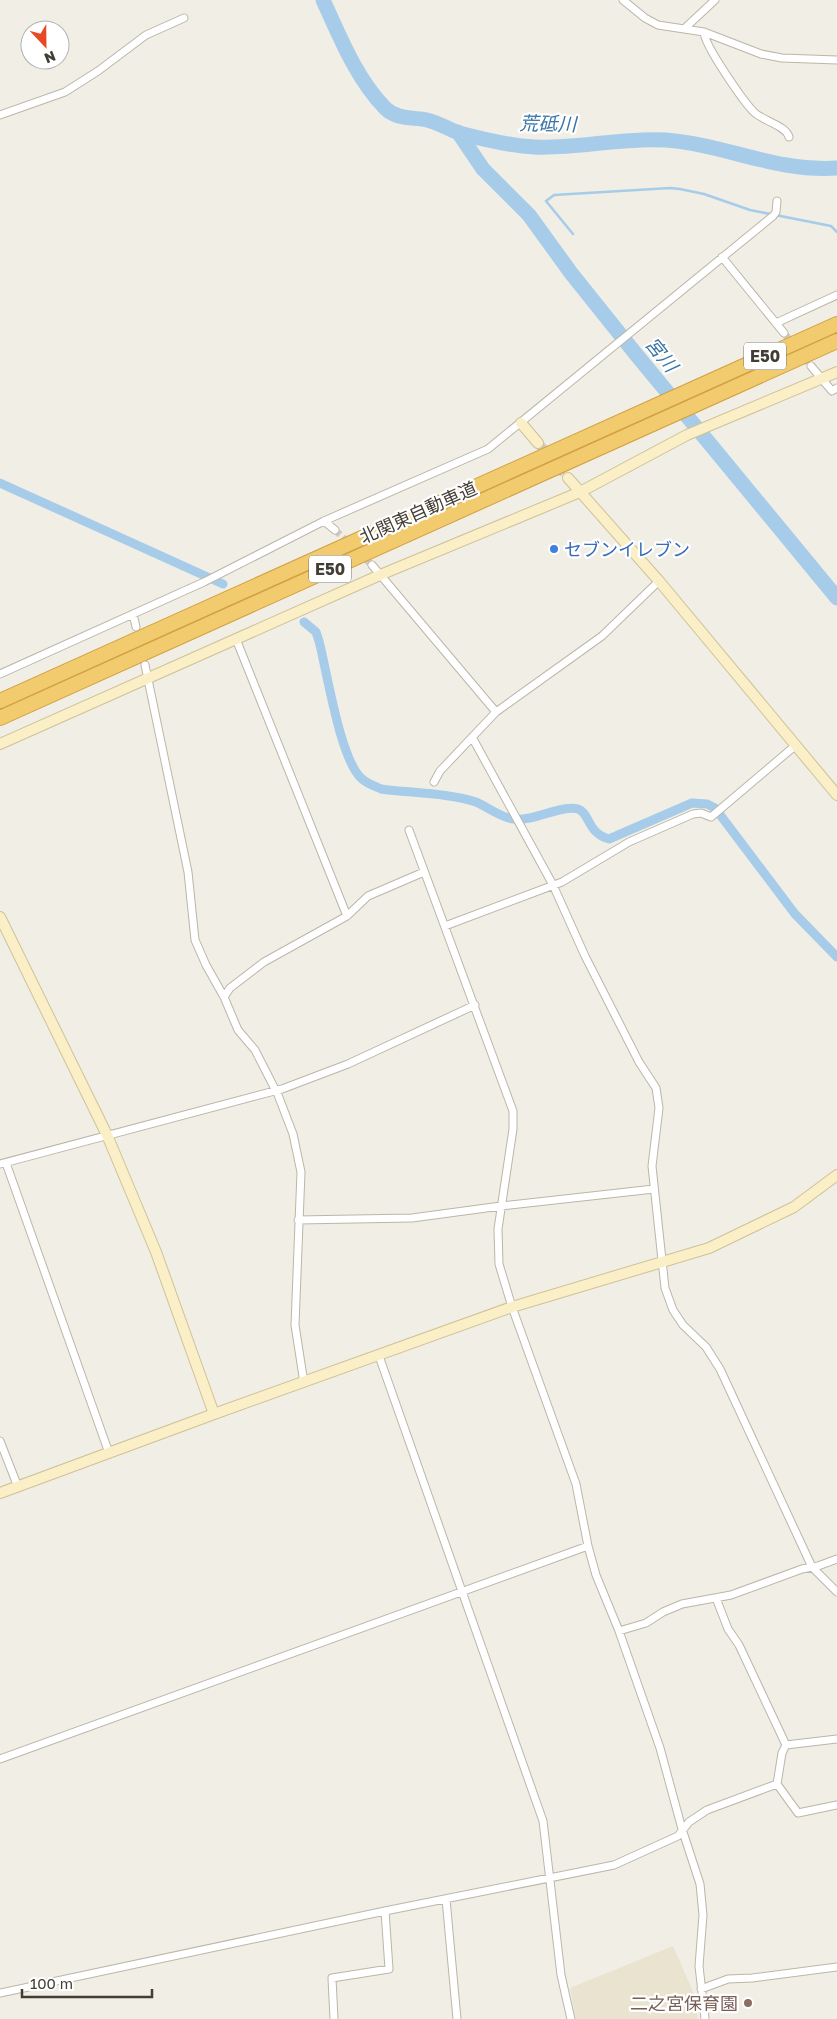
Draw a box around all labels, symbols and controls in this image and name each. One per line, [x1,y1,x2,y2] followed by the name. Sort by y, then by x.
[20,20,70,70] north arrow
[42,48,58,67] text: N
[519,111,579,135] water label: 荒砥川
[641,332,684,378] water label: 宮川
[744,342,786,370] road number: E50
[356,476,480,548] street label: 北関東自動車道
[564,538,690,560] place label: セブンイレブン
[548,543,560,555] marker: セブンイレブン
[309,556,351,582] road number: E50
[22,1966,152,1998] scale bar
[30,1974,73,1992] text: 100 m
[630,1992,738,2014] place label: 二之宮保育園
[742,1997,754,2009] marker: 二之宮保育園

